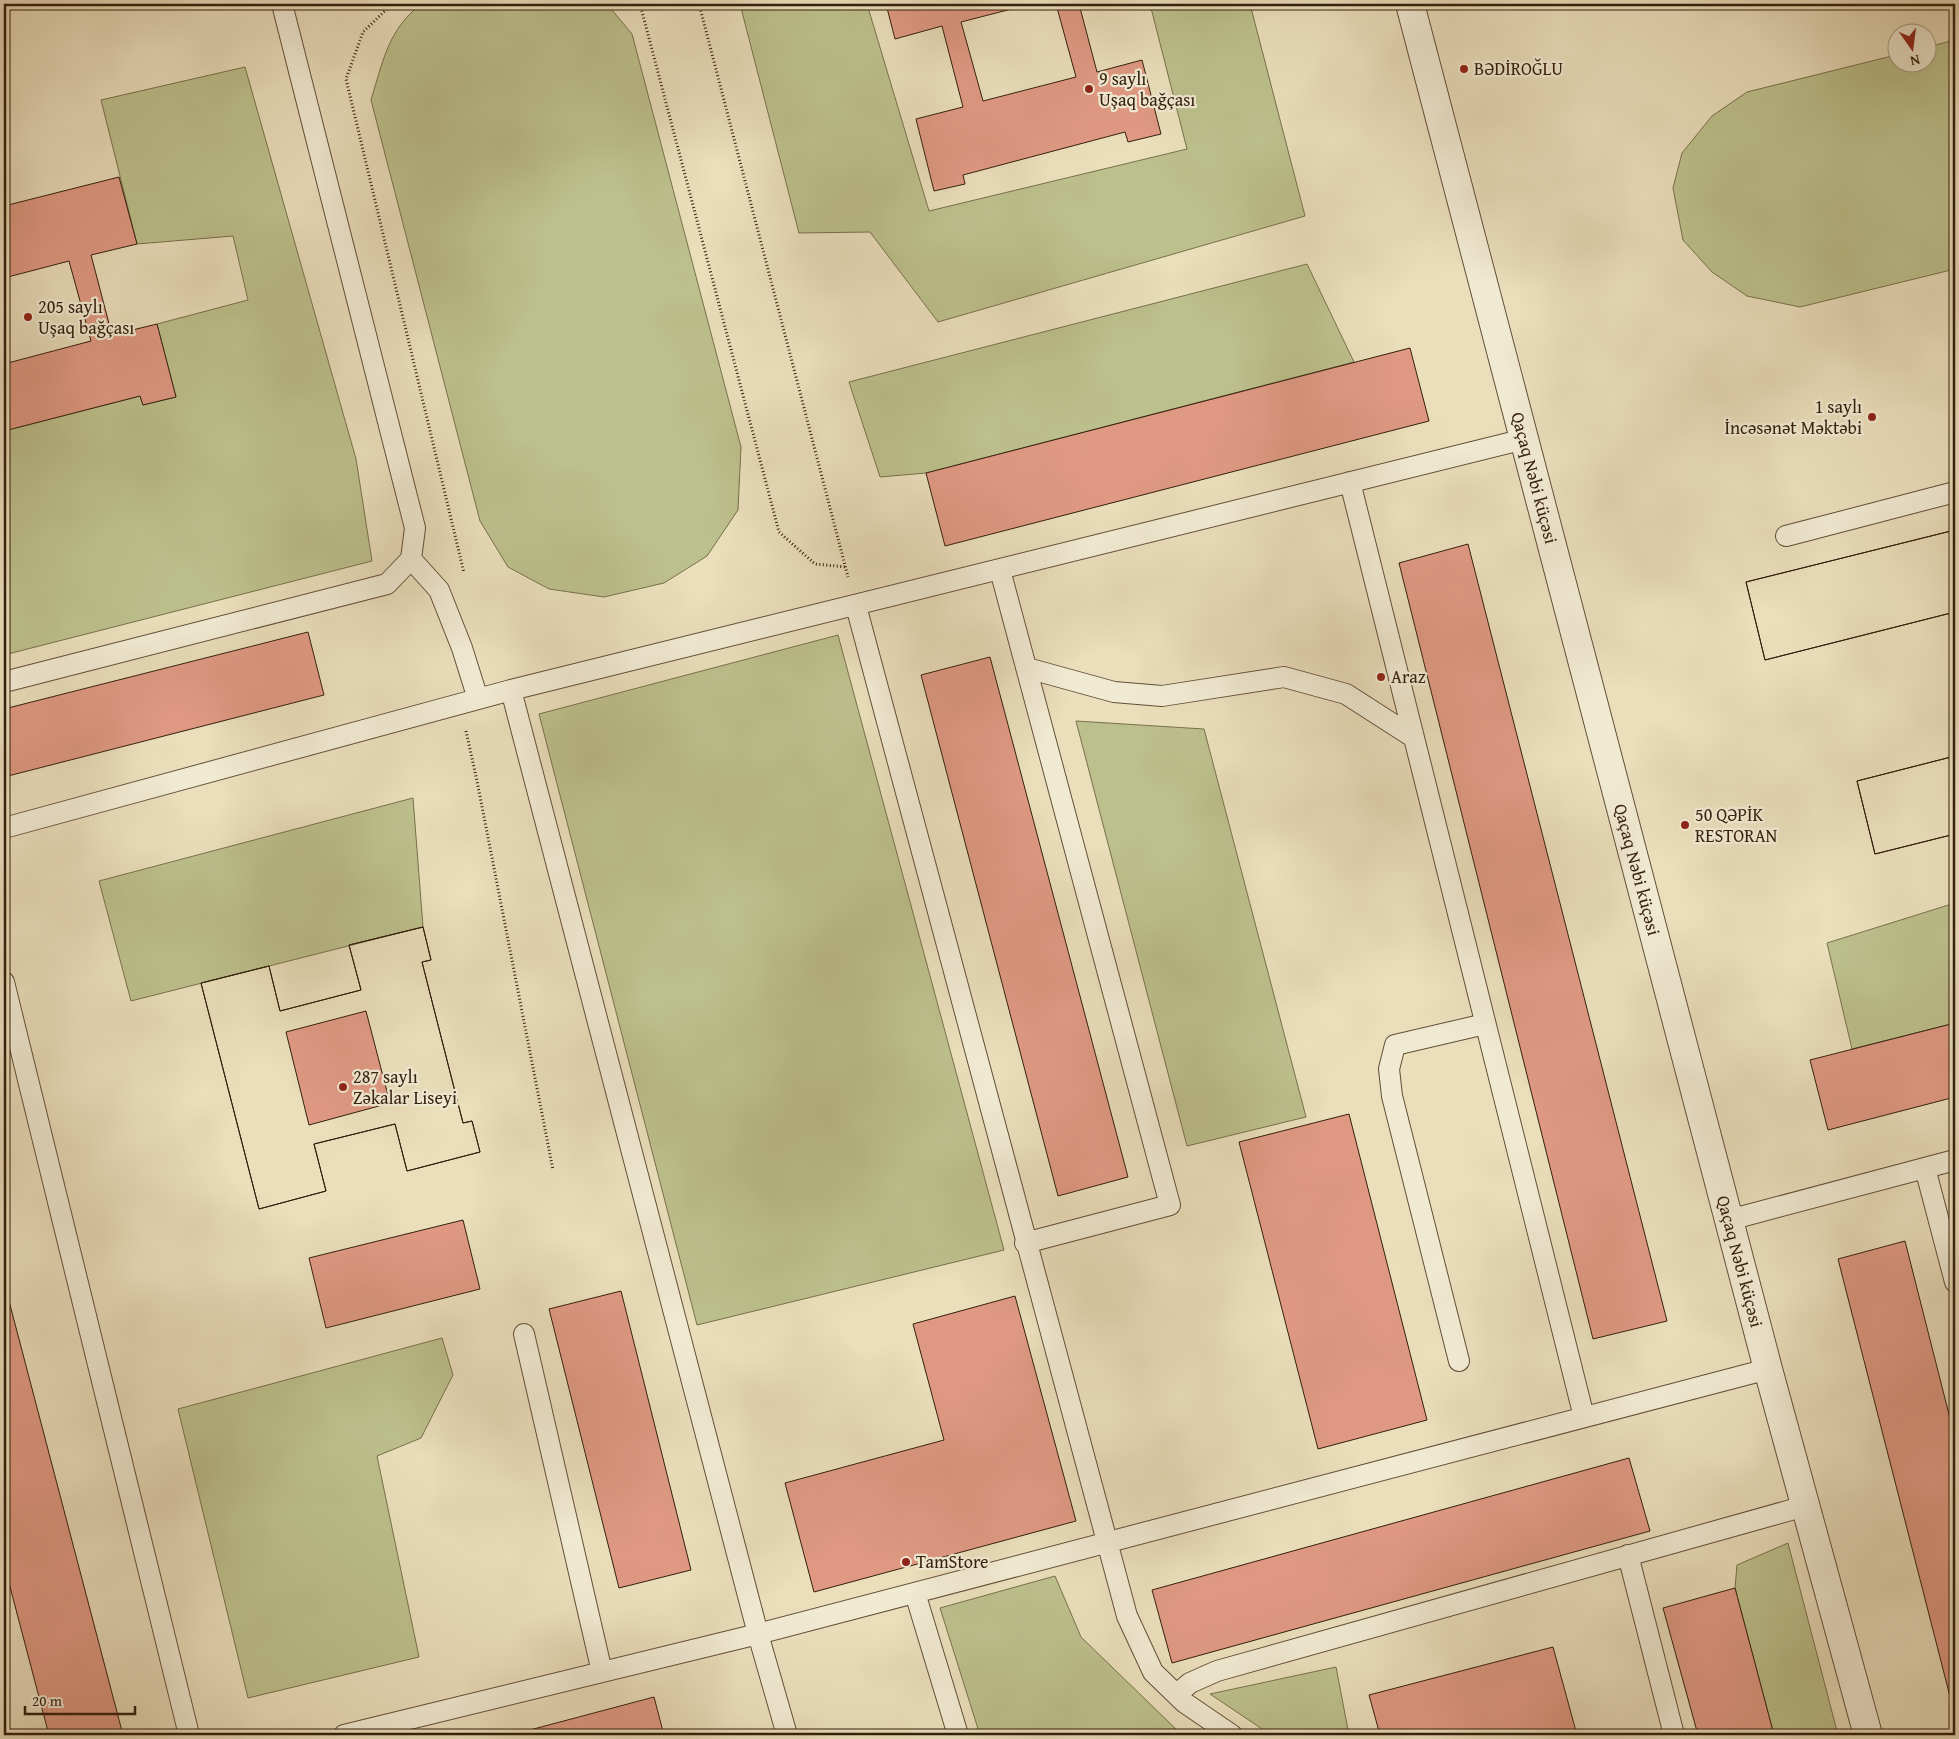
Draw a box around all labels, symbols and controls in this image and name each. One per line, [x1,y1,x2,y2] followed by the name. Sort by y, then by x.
[1886,22,1936,72] north arrow
[1908,50,1922,72] text: N
[1474,55,1563,82] place label: BƏDİROĞLU
[1458,63,1470,75] marker: BƏDİROĞLU
[1099,65,1195,113] place label: 9 saylı Uşaq bağçası
[1083,83,1095,95] marker: 9 saylı Uşaq bağçası
[38,293,134,341] place label: 205 saylı Uşaq bağçası
[22,311,34,323] marker: 205 saylı Uşaq bağçası
[1724,393,1862,441] place label: 1 saylı İncəsənət Məktəbi
[1505,409,1565,547] street label: Qaçaq Nəbi küçəsi
[1866,411,1878,423] marker: 1 saylı İncəsənət Məktəbi
[1391,663,1426,690] place label: Araz
[1375,671,1387,683] marker: Araz
[1607,801,1668,938] street label: Qaçaq Nəbi küçəsi
[1695,801,1778,849] place label: 50 QƏPİK RESTORAN
[1679,819,1691,831] marker: 50 QƏPİK RESTORAN
[353,1063,457,1111] place label: 287 saylı Zəkalar Liseyi
[337,1081,349,1093] marker: 287 saylı Zəkalar Liseyi
[1710,1192,1771,1330] street label: Qaçaq Nəbi küçəsi
[916,1548,989,1575] place label: TamStore
[900,1556,912,1568] marker: TamStore
[25,1684,135,1716] scale bar
[32,1690,63,1711] text: 20 m

